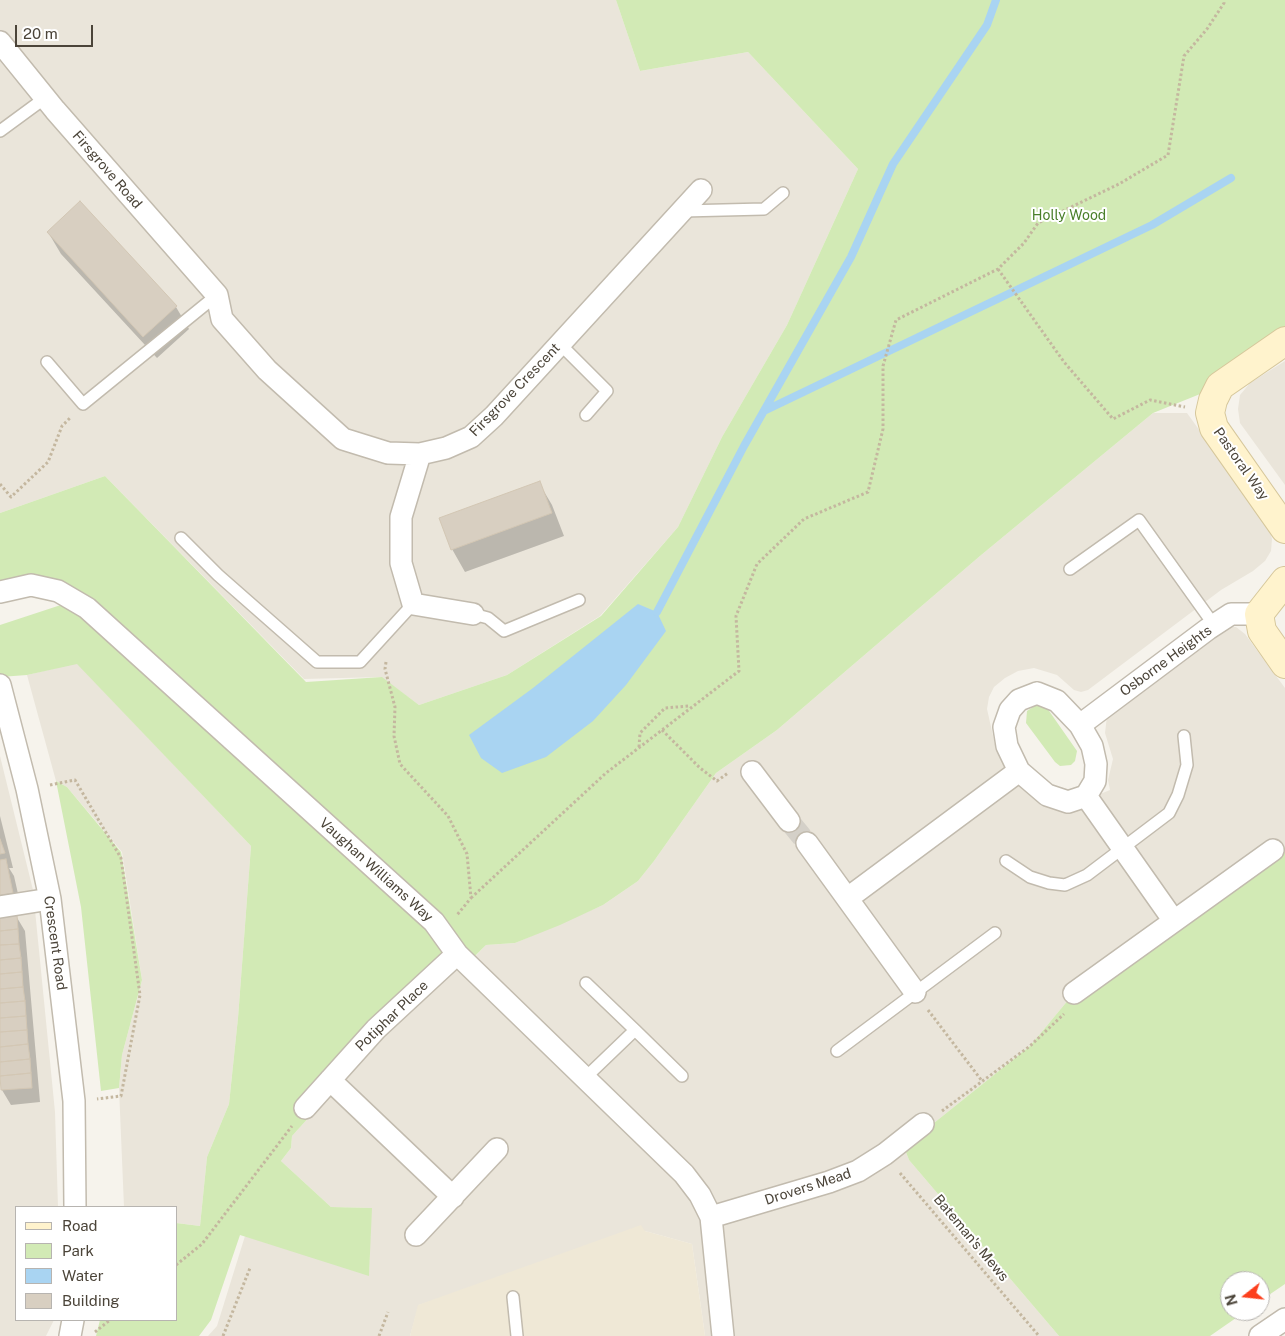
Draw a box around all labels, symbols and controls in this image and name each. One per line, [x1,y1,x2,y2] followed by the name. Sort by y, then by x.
[18,15,95,47] scale bar
[23,25,58,42] text: 20 m
[69,128,145,212] street label: Firsgrove Road
[1032,208,1106,224] park label: Holly Wood
[466,340,564,440] street label: Firsgrove Crescent
[1210,424,1272,504] street label: Pastoral Way
[1117,622,1215,700] street label: Osborne Heights
[316,815,436,925] street label: Vaughan Williams Way
[40,895,70,991] street label: Crescent Road
[352,977,432,1055] street label: Potiphar Place
[763,1165,853,1209] street label: Drovers Mead
[930,1191,1012,1285] street label: Bateman's Mews
[15,1206,178,1321] legend
[62,1217,98,1234] text: Road
[62,1242,94,1259] text: Park
[62,1267,104,1284] text: Water
[1220,1271,1270,1321] north arrow
[62,1292,120,1309] text: Building
[1222,1292,1241,1307] text: N

